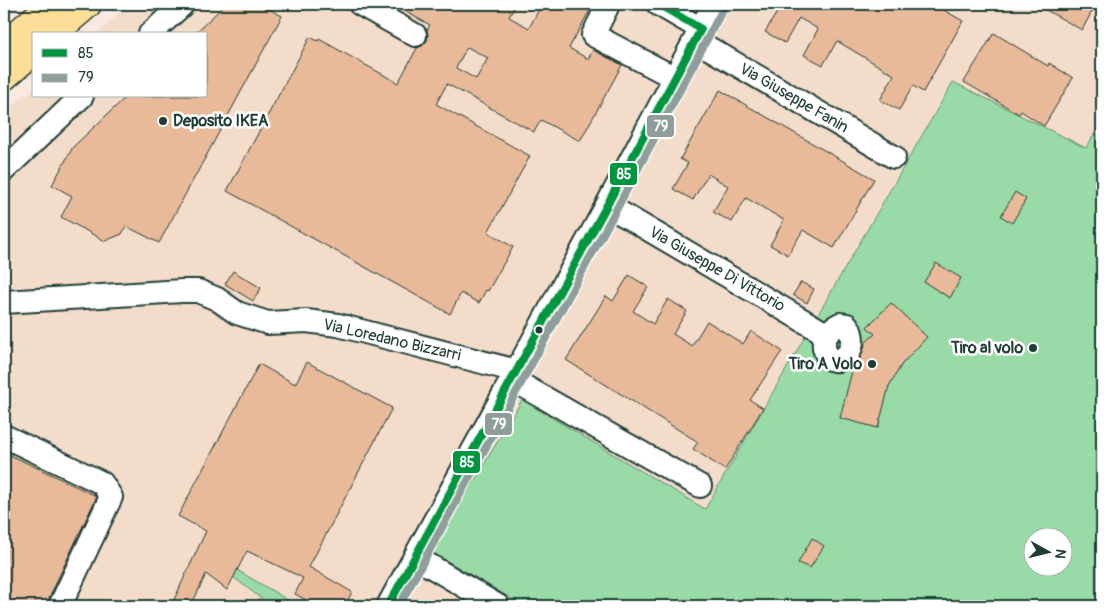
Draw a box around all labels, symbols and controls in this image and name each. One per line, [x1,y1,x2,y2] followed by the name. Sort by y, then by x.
[32,32,208,98] legend
[78,44,94,63] text: 85
[736,59,852,137] street label: Via Giuseppe Fanin
[78,68,94,87] text: 79
[173,111,269,131] place label: Deposito IKEA
[646,114,675,138] line badge: 79
[157,115,169,127] marker: Deposito IKEA
[654,118,668,135] text: 79
[609,162,638,186] line badge: 85
[617,166,632,183] text: 85
[645,222,789,316] street label: Via Giuseppe Di Vittorio
[321,314,463,366] street label: Via Loredano Bizzarri
[534,325,544,335] unlabelled marker
[950,338,1023,358] place label: Tiro al volo
[1027,342,1039,354] marker: Tiro al volo
[787,354,862,374] place label: Tiro A Volo
[866,358,878,370] marker: Tiro A Volo
[484,412,513,436] line badge: 79
[492,416,506,433] text: 79
[452,450,481,474] line badge: 85
[460,454,475,471] text: 85
[1024,528,1074,578] north arrow
[1051,548,1069,560] text: N

